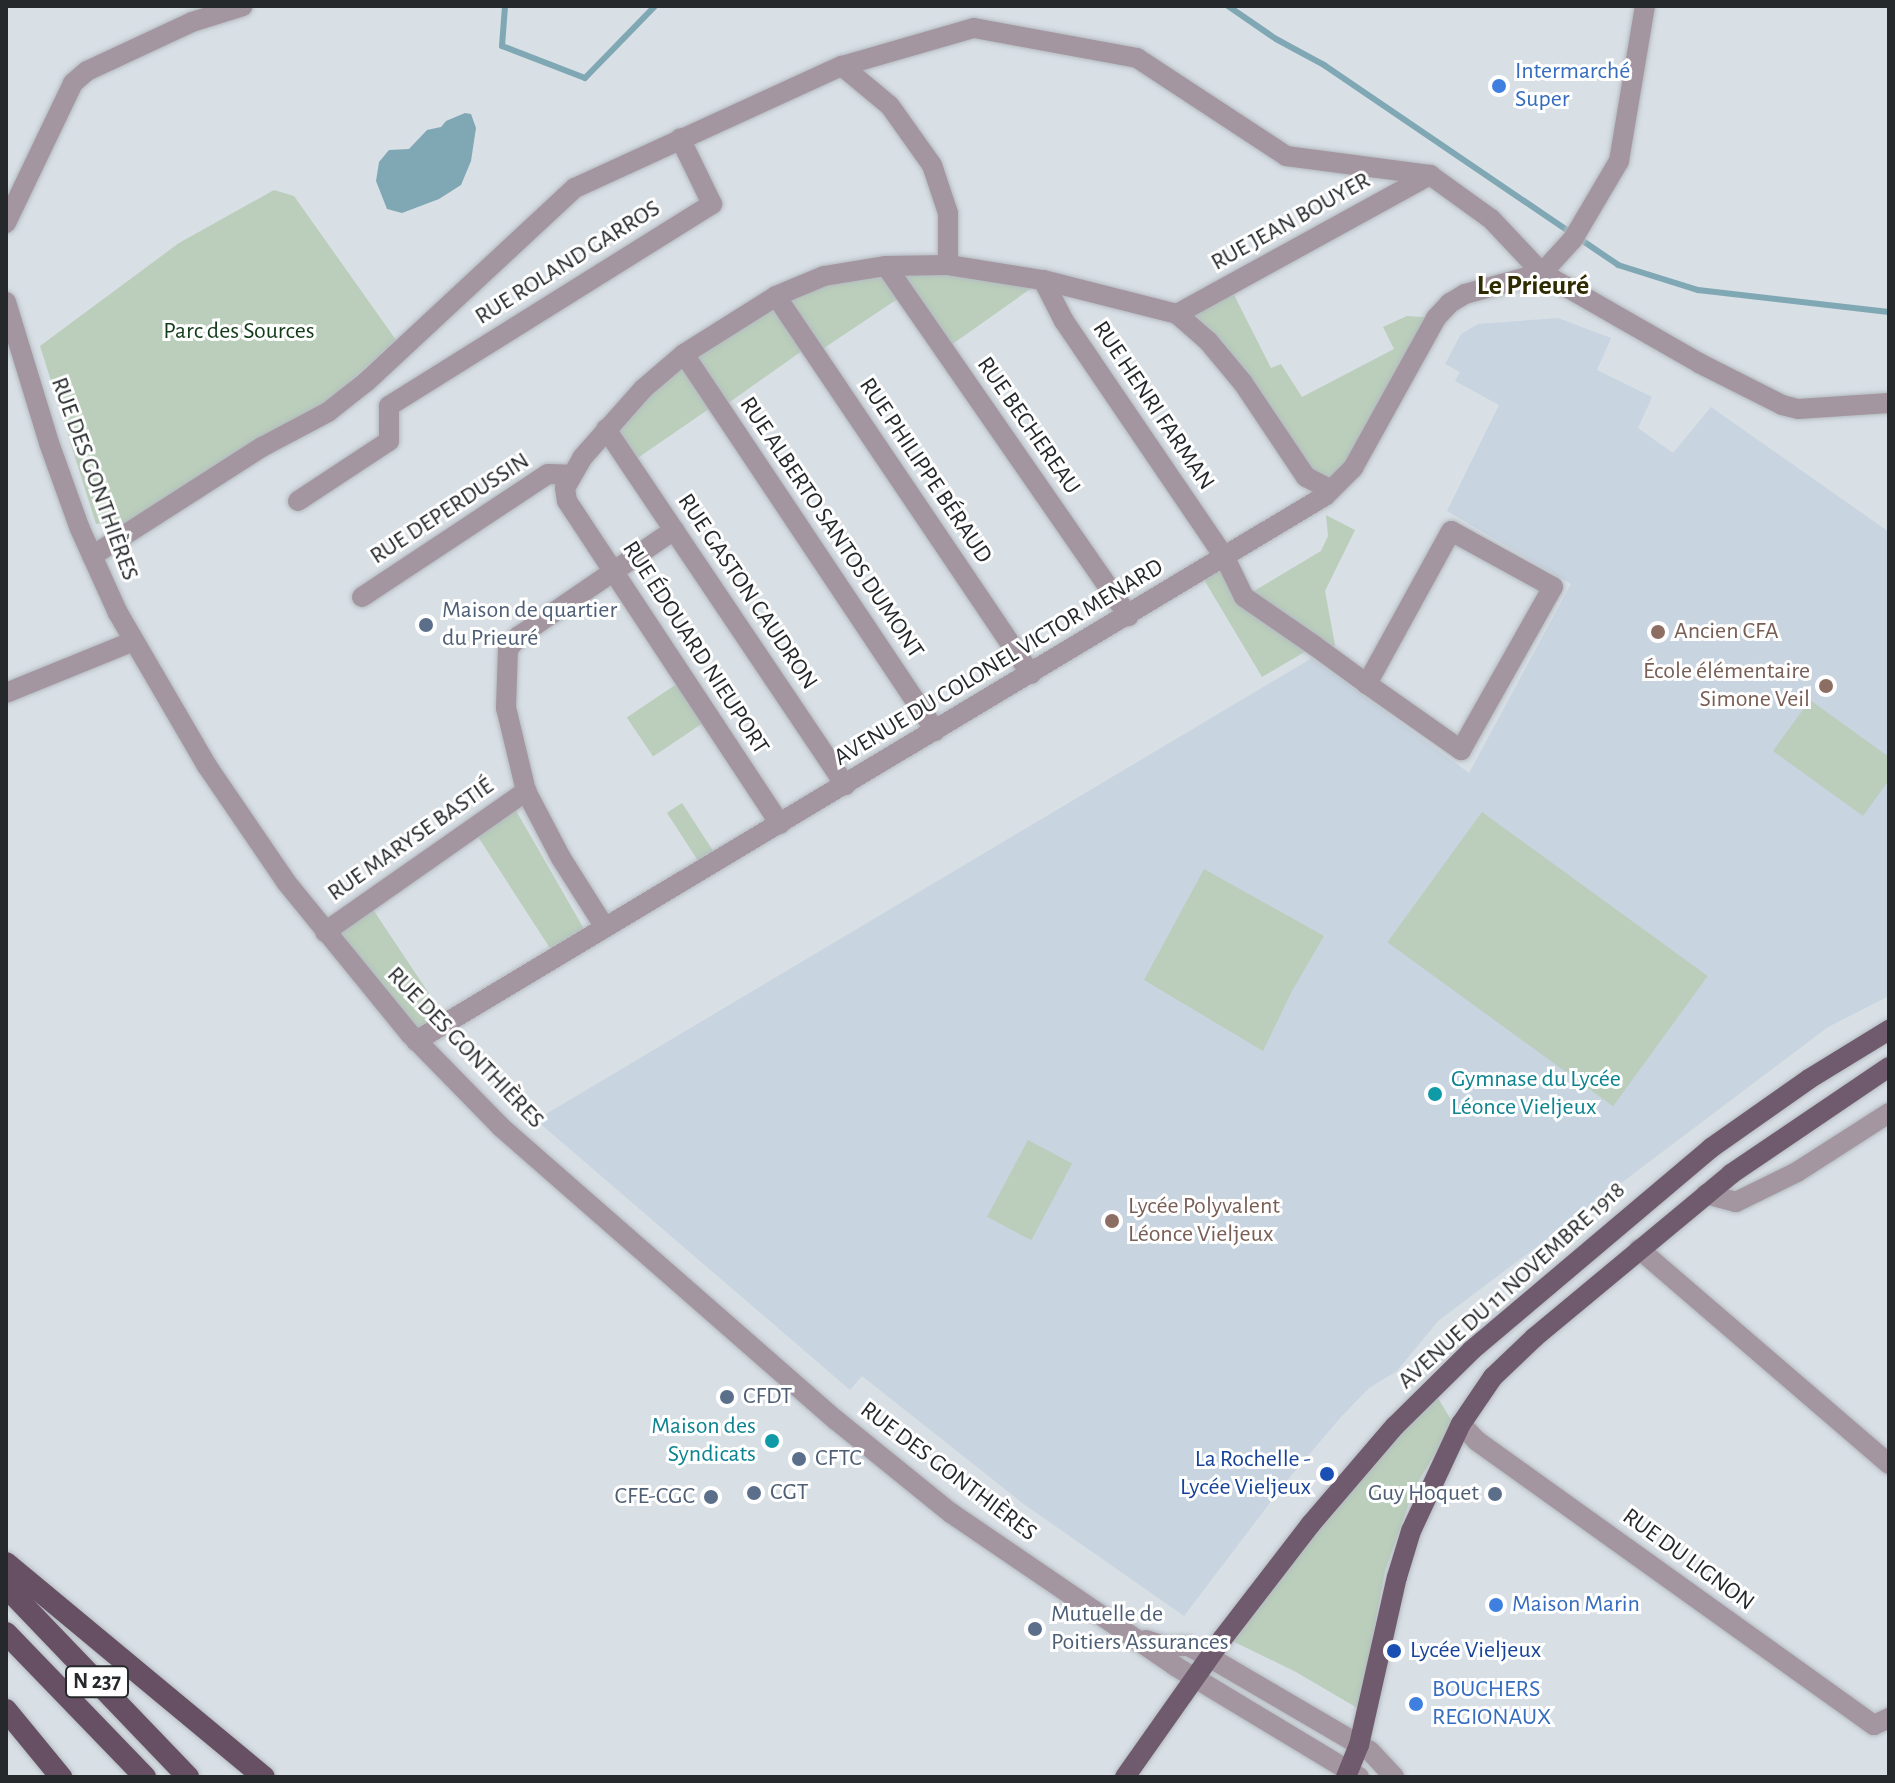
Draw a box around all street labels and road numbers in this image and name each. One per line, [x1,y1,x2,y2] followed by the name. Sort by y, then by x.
[1206,166,1376,278] street label: RUE JEAN BOUYER
[470,194,666,332] street label: RUE ROLAND GARROS
[1086,316,1220,496] street label: RUE HENRI FARMAN
[970,352,1086,500] street label: RUE BECHEREAU
[852,373,998,569] street label: RUE PHILIPPE BÉRAUD
[44,374,144,584] street label: RUE DES GONTHIÈRES
[733,392,929,664] street label: RUE ALBERTO SANTOS DUMONT
[365,447,535,571] street label: RUE DEPERDUSSIN
[671,489,823,695] street label: RUE GASTON CAUDRON
[615,536,775,760] street label: RUE ÉDOUARD NIEUPORT
[829,553,1169,773] street label: AVENUE DU COLONEL VICTOR MENARD
[323,772,499,908] street label: RUE MARYSE BASTIÉ
[380,961,550,1135] street label: RUE DES GONTHIÈRES
[1392,1176,1632,1396] street label: AVENUE DU 11 NOVEMBRE 1918
[854,1396,1042,1548] street label: RUE DES GONTHIÈRES
[1616,1503,1760,1617] street label: RUE DU LIGNON
[65,1664,129,1700] road number: N 237

